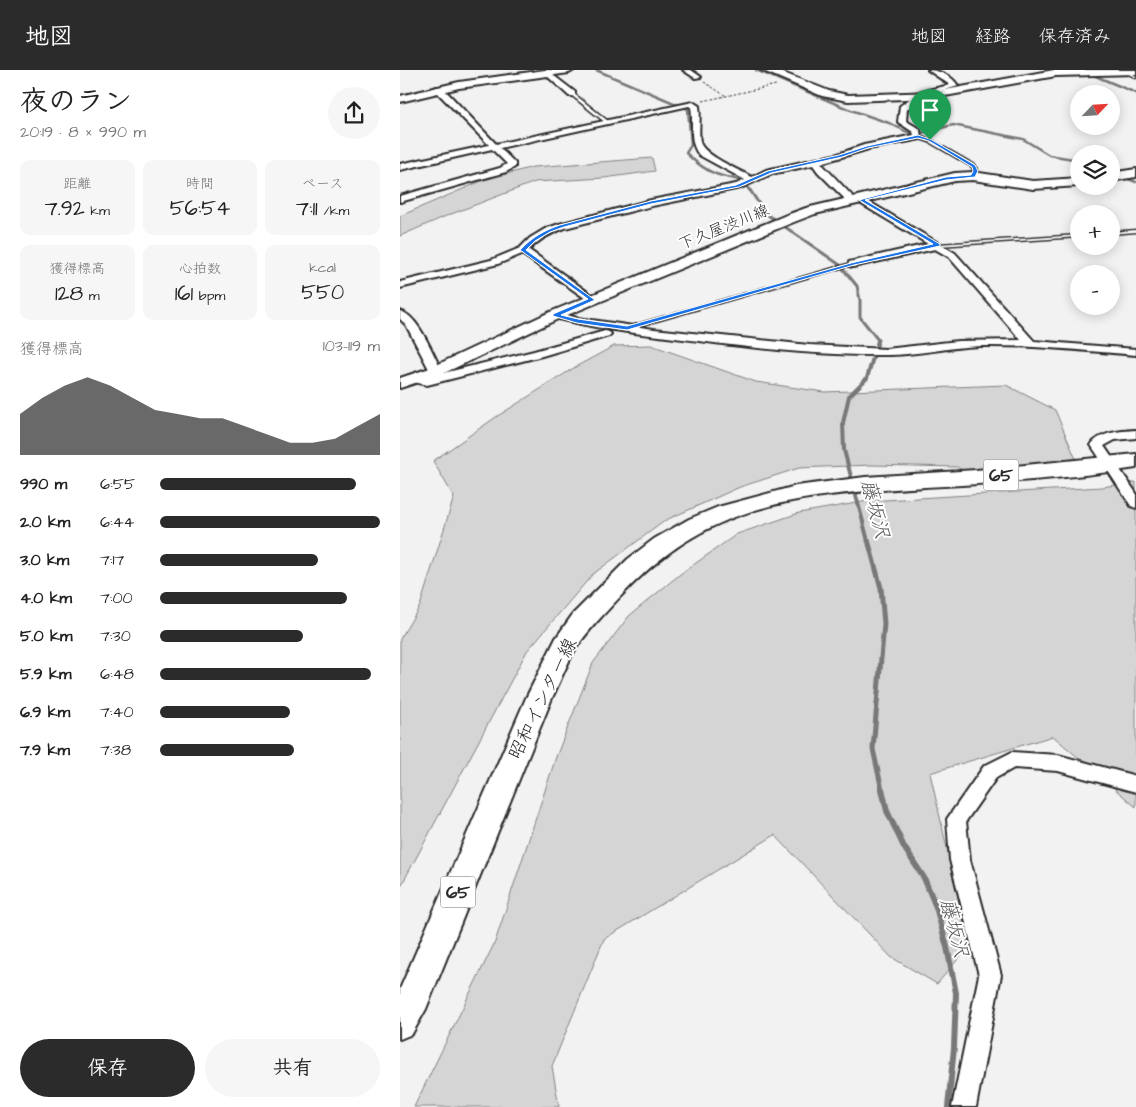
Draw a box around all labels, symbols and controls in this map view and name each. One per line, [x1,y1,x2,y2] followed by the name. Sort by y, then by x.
[25,20,73,54] text: 地図
[911,24,947,49] text: 地図
[975,24,1011,49] text: 経路
[1039,24,1111,49] text: 保存済み
[20,82,132,121] text: 夜のラン
[1070,85,1120,135] north arrow
[1070,85,1120,315] map controls
[328,87,380,139] button: share
[909,89,951,140] pin
[916,96,944,124] icon: arrive
[20,121,146,143] text: 20:19 · 8 × 990 m
[1070,145,1120,195] button: layers
[63,174,91,194] text: 距離
[186,174,214,194] text: 時間
[302,174,343,194] text: ペース
[45,194,85,223] text: 7.92
[170,194,230,223] text: 56:54
[296,194,318,223] text: 7:11
[675,199,773,255] street label: 下久屋渋川線
[85,201,110,221] text: km
[318,201,349,221] text: /km
[1070,205,1120,255] button: +
[309,258,336,278] text: kcal
[49,259,105,279] text: 獲得標高
[179,259,221,279] text: 心拍数
[1070,265,1120,315] button: −
[301,278,344,307] text: 550
[55,279,83,308] text: 128
[175,279,193,308] text: 161
[83,286,100,306] text: m
[193,286,225,306] text: bpm
[323,335,380,357] text: 103–119 m
[20,338,84,360] text: 獲得標高
[984,460,1018,490] road number: 65
[20,473,67,495] text: 990 m
[100,473,135,495] text: 6:55
[854,476,897,543] water label: 藤坂沢
[20,511,70,533] text: 2.0 km
[100,511,134,533] text: 6:44
[20,549,69,571] text: 3.0 km
[100,549,124,571] text: 7:17
[20,587,72,609] text: 4.0 km
[100,587,133,609] text: 7:00
[20,625,72,647] text: 5.0 km
[100,625,131,647] text: 7:30
[502,634,584,764] street label: 昭和インター線
[20,663,71,685] text: 5.9 km
[100,663,134,685] text: 6:48
[20,701,70,723] text: 6.9 km
[100,701,134,723] text: 7:40
[20,739,70,761] text: 7.9 km
[100,739,131,761] text: 7:38
[440,876,476,908] road number: 65
[933,895,976,962] water label: 藤坂沢
[20,1039,195,1097] button: 保存
[205,1039,380,1097] button: 共有

